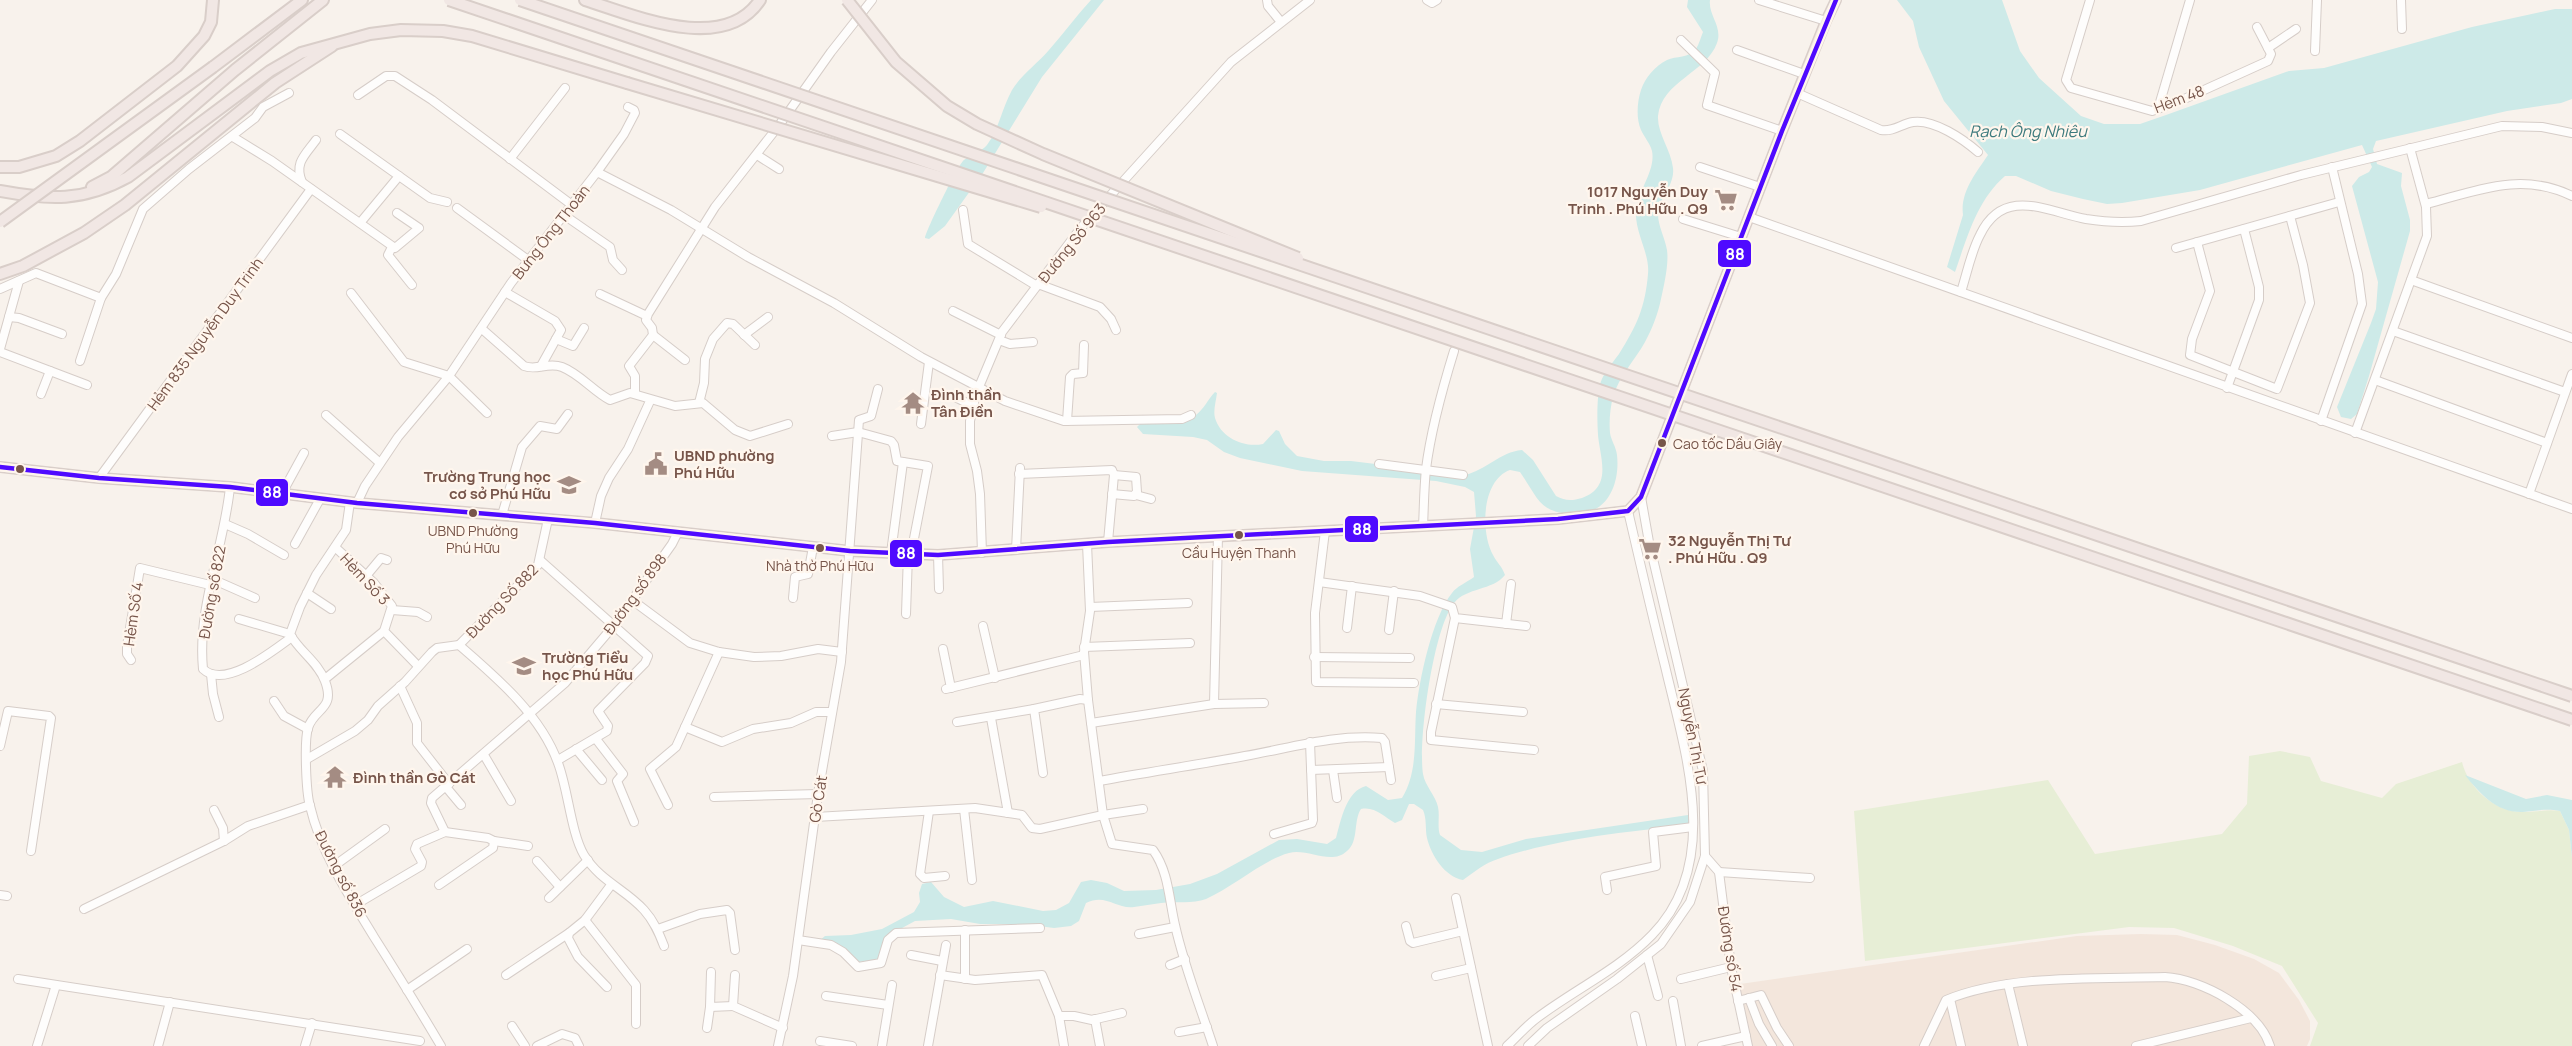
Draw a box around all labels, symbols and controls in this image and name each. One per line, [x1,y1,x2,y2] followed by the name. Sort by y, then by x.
[2151,80,2207,118] street label: Hẻm 48
[1969,120,2088,142] water label: Rạch Ông Nhiêu
[507,180,595,284] street label: Bưng Ông Thoàn
[1568,181,1709,219] place label: 1017 Nguyễn Duy Trinh . Phú Hữu . Q9
[1713,187,1739,213] supermarket icon: 1017 Nguyễn Duy Trinh . Phú Hữu . Q9
[1033,199,1111,287] street label: Đường Số 963
[1717,239,1752,268] line badge: 88
[1725,243,1745,265] text: 88
[142,253,268,415] street label: Hẻm 835 Nguyễn Duy Trinh
[931,384,1001,422] place label: Đình thần Tân Điền
[900,390,926,416] temple icon: Đình thần Tân Điền
[1673,434,1783,453] place label: Cao tốc Dầu Giây
[1656,437,1668,449] marker: Cao tốc Dầu Giây
[674,445,775,483] place label: UBND phường Phú Hữu
[643,451,669,477] public building icon: UBND phường Phú Hữu
[14,463,26,475] unlabelled marker
[424,466,551,504] place label: Trường Trung học cơ sở Phú Hữu
[556,472,582,498] school or university icon: Trường Trung học cơ sở Phú Hữu
[255,478,289,507] line badge: 88
[262,481,282,503] text: 88
[467,507,479,519] marker: UBND Phường Phú Hữu
[1344,515,1379,543] line badge: 88
[1352,518,1372,540] text: 88
[428,521,518,557] place label: UBND Phường Phú Hữu
[1233,529,1245,541] marker: Cầu Huyện Thanh
[1668,530,1791,568] place label: 32 Nguyễn Thị Tư . Phú Hữu . Q9
[1637,536,1663,562] supermarket icon: 32 Nguyễn Thị Tư . Phú Hữu . Q9
[889,539,923,568] line badge: 88
[814,542,826,554] marker: Nhà thờ Phú Hữu
[896,542,916,564] text: 88
[1182,543,1296,562] place label: Cầu Huyện Thanh
[193,544,231,640] street label: Đường số 822
[336,548,394,610] street label: Hèm Số 3
[598,549,672,639] street label: Đường số 898
[766,556,874,575] place label: Nhà thờ Phú Hữu
[461,559,543,643] street label: Đường Số 882
[118,580,148,647] street label: Hèm Số 4
[542,647,633,685] place label: Trường Tiểu học Phú Hữu
[511,653,537,679] school or university icon: Trường Tiểu học Phú Hữu
[1673,686,1713,787] street label: Nguyễn Thị Tư
[322,764,348,790] temple icon: Đình thần Gò Cát
[353,767,476,788] place label: Đình thần Gò Cát
[804,774,832,824] street label: Gò Cát
[310,827,372,921] street label: Đường số 836
[1713,905,1747,993] street label: Đường số 54

